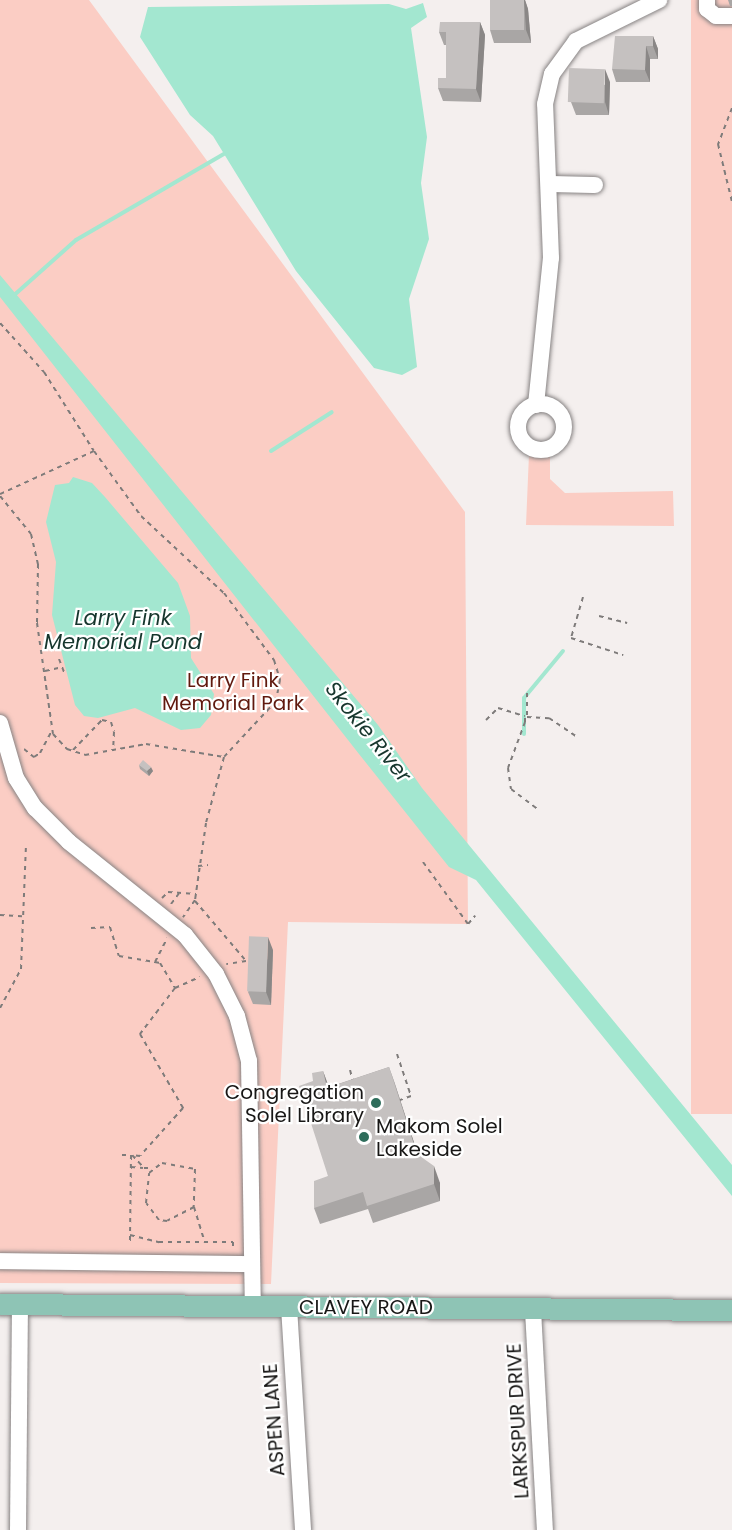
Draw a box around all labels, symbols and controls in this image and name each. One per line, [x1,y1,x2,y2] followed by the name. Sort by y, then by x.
[44,605,202,655] water label: Larry Fink Memorial Pond
[162,668,304,715] park label: Larry Fink Memorial Park
[320,677,416,787] water label: Skokie River
[225,1080,364,1127] place label: Congregation Solel Library
[369,1096,383,1110] marker: Congregation Solel Library
[376,1114,503,1161] place label: Makom Solel Lakeside
[357,1130,371,1144] marker: Makom Solel Lakeside
[299,1295,433,1319] street label: CLAVEY ROAD
[502,1343,534,1499] street label: LARKSPUR DRIVE
[258,1363,290,1477] street label: ASPEN LANE

